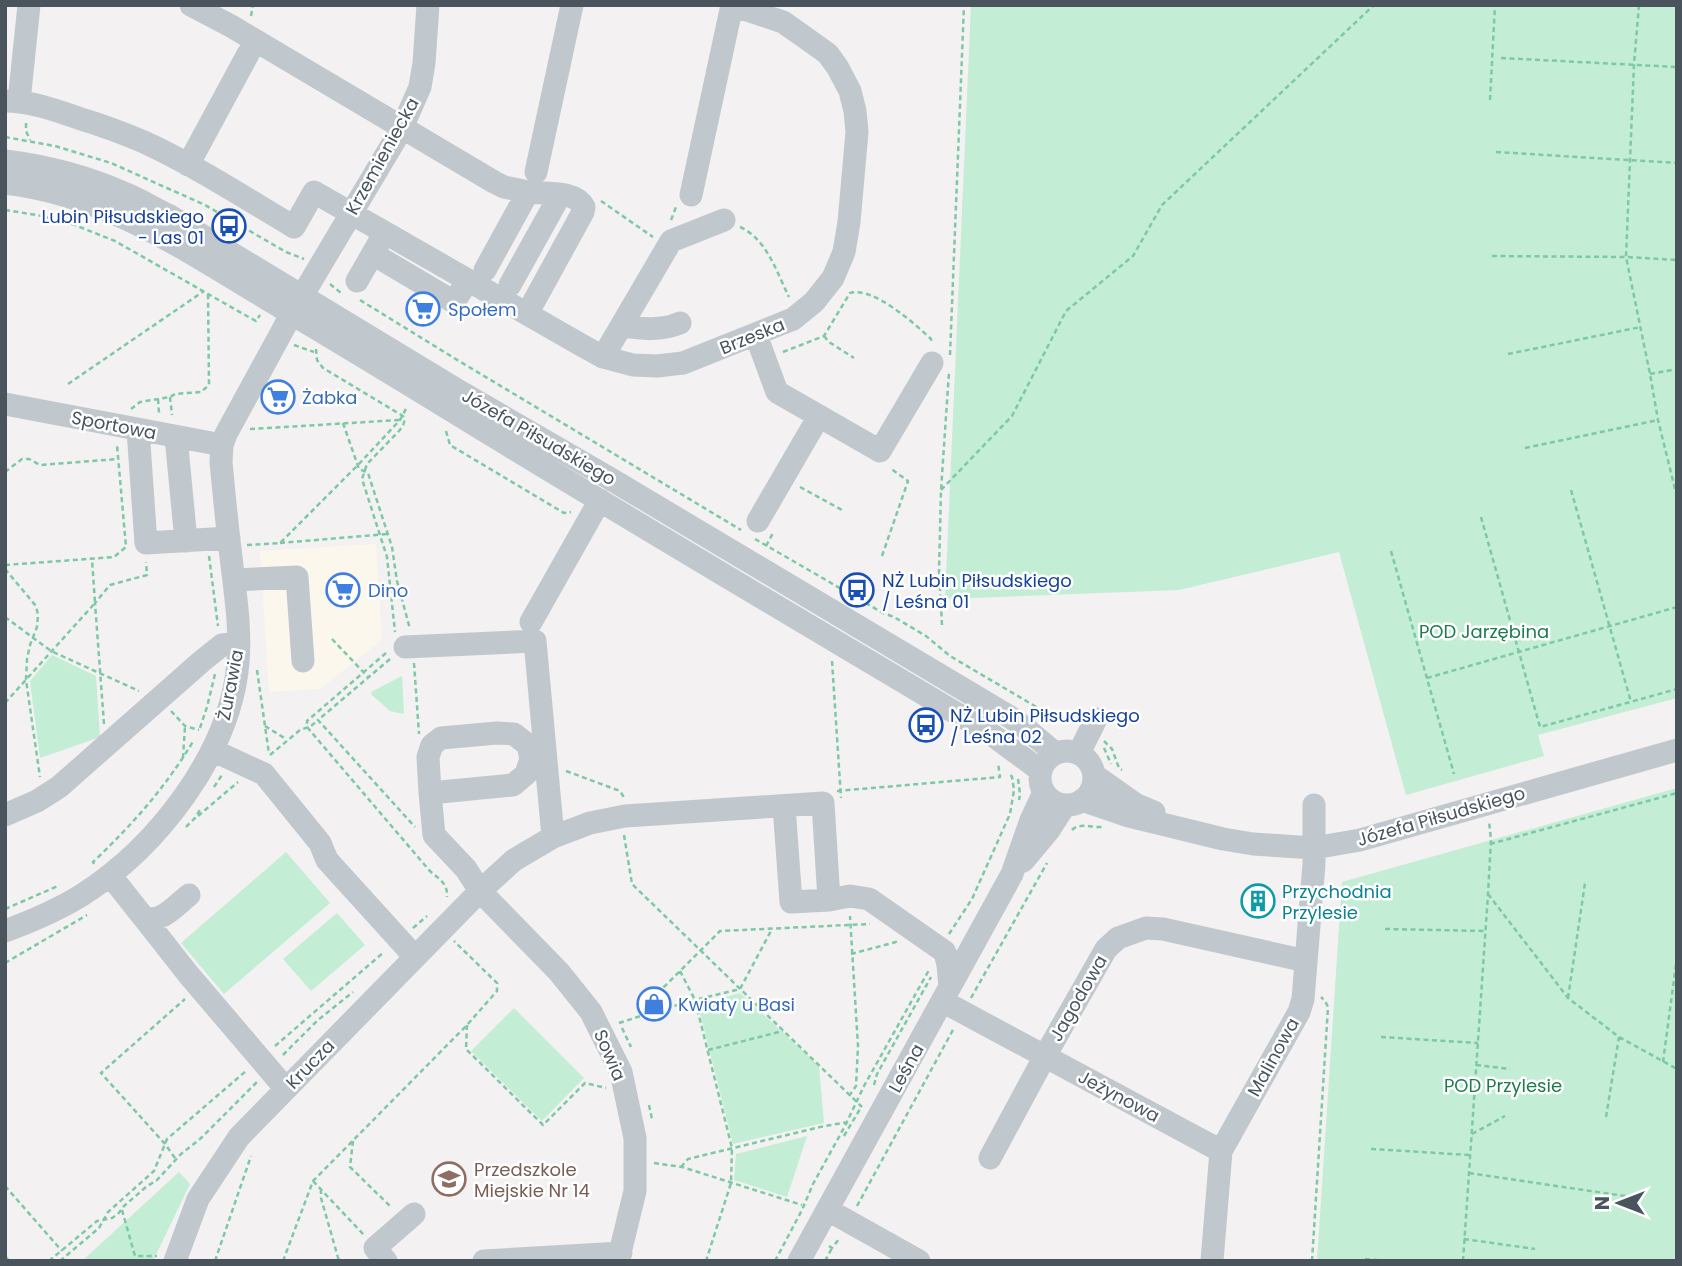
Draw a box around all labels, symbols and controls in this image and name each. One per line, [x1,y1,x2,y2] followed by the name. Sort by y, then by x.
[339,93,425,219] street label: Krzemieniecka
[41,204,204,250] place label: Lubin Piłsudskiego - Las 01
[210,207,248,245] bus stop icon: Lubin Piłsudskiego - Las 01
[404,290,442,328] supermarket icon: Społem
[448,297,516,322] place label: Społem
[716,312,788,360] street label: Brzeska
[259,378,297,416] supermarket icon: Żabka
[458,383,620,491] street label: Józefa Piłsudskiego
[302,385,358,410] place label: Żabka
[69,405,159,445] street label: Sportowa
[882,568,1072,614] place label: NŻ Lubin Piłsudskiego / Leśna 01
[324,571,362,609] supermarket icon: Dino
[838,571,876,609] bus stop icon: NŻ Lubin Piłsudskiego / Leśna 01
[368,578,408,603] place label: Dino
[1419,619,1549,644] park label: POD Jarzębina
[211,648,249,722] street label: Żurawia
[950,703,1140,749] place label: NŻ Lubin Piłsudskiego / Leśna 02
[907,706,945,744] bus stop icon: NŻ Lubin Piłsudskiego / Leśna 02
[1354,780,1528,852] street label: Józefa Piłsudskiego
[1282,879,1392,925] place label: Przychodnia Przylesie
[1239,882,1277,920] building icon: Przychodnia Przylesie
[1043,950,1113,1046] street label: Jagodowa
[635,985,673,1023] shop icon: Kwiaty u Basi
[678,992,795,1017] place label: Kwiaty u Basi
[1241,1013,1305,1101] street label: Malinowa
[588,1026,632,1084] street label: Sowia
[280,1034,340,1094] street label: Krucza
[882,1039,930,1097] street label: Leśna
[1074,1064,1164,1128] street label: Jeżynowa
[1444,1073,1562,1098] park label: POD Przylesie
[474,1157,590,1203] place label: Przedszkole Miejskie Nr 14
[430,1160,468,1198] school or university icon: Przedszkole Miejskie Nr 14
[1584,1168,1654,1238] north arrow
[1589,1196,1616,1210] text: N

